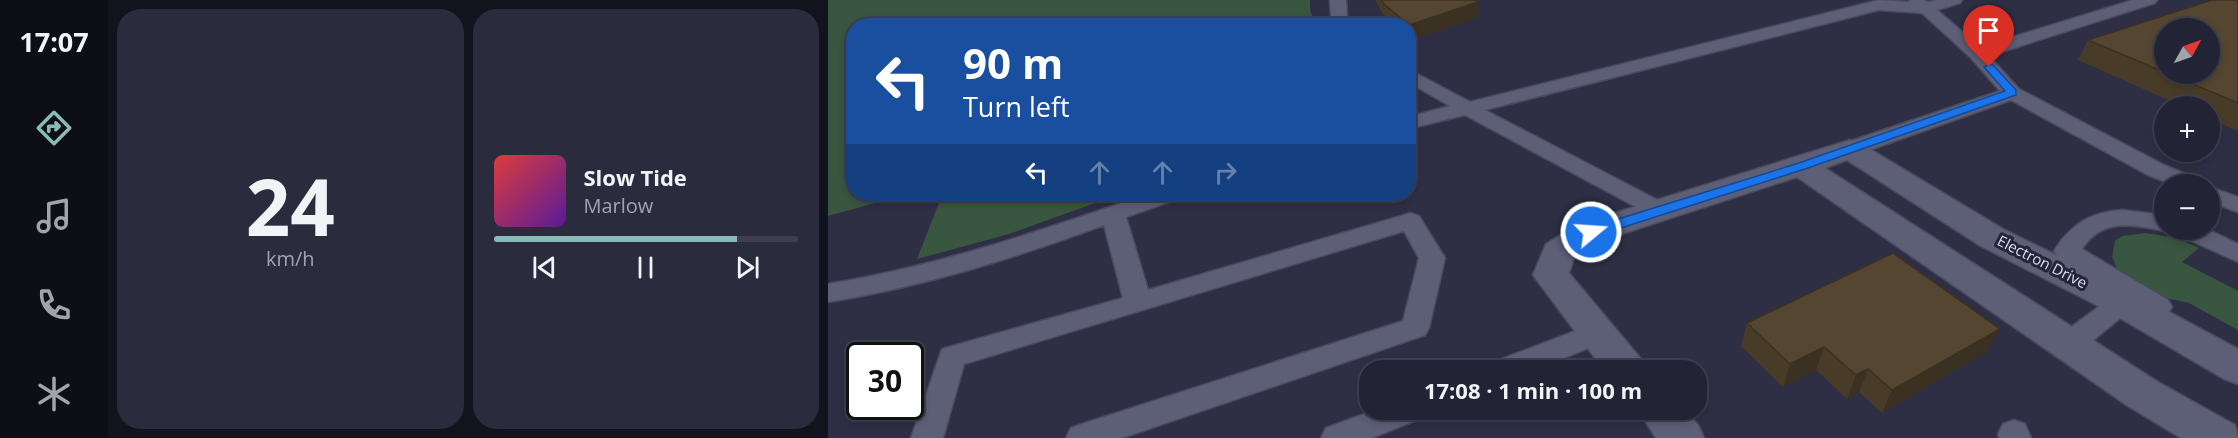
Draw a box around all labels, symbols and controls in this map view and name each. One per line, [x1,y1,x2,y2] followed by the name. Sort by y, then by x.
[1963,5,2014,67] pin
[1972,14,2005,47] icon: arrive
[2154,18,2220,84] north arrow
[2154,18,2220,240] map controls
[19,23,89,60] text: 17:07
[963,34,1063,91] text: 90 m
[864,42,942,120] icon: left
[963,88,1070,125] text: Turn left
[2154,96,2220,162] button: +
[33,107,75,149] icon: directions
[246,153,335,259] text: 24
[1020,156,1053,189] icon: left
[1083,156,1116,189] icon: ahead
[1146,156,1179,189] icon: ahead
[1209,156,1242,189] icon: right
[584,162,687,192] text: Slow Tide
[2154,174,2220,240] button: −
[584,192,653,219] text: Marlow
[33,195,75,237] icon: music
[1559,200,1623,264] position arrow
[1994,230,2091,292] street label: Electron Drive
[266,245,315,272] text: km/h
[528,251,561,284] icon: previous
[629,251,662,284] icon: pause
[731,251,764,284] icon: next
[33,284,75,326] icon: phone
[846,342,924,420] speed limit sign: 30
[33,373,75,415] icon: climate
[1424,375,1642,405] text: 17:08 · 1 min · 100 m

